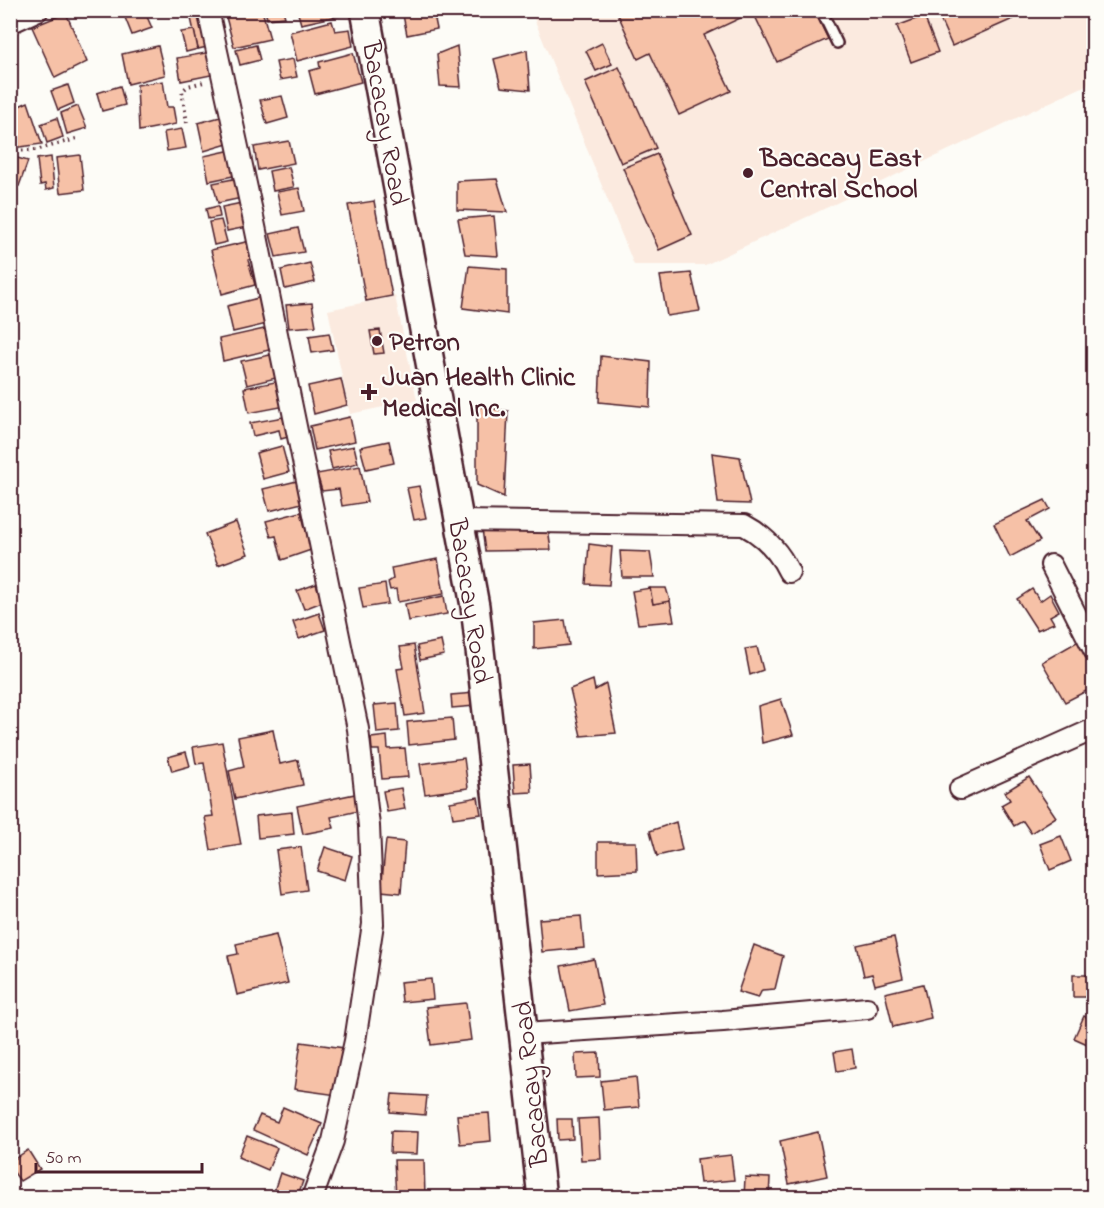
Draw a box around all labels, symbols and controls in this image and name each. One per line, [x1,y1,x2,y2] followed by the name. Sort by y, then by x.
[350,37,417,209] street label: Bacacay Road
[758,140,922,210] place label: Bacacay East Central School
[741,166,755,180] marker: Bacacay East Central School
[389,324,460,363] place label: Petron
[370,334,384,348] marker: Petron
[382,359,576,429] place label: Juan Health Clinic Medical Inc.
[360,383,378,401] marker: Juan Health Clinic Medical Inc.
[436,515,501,687] street label: Bacacay Road
[504,999,561,1170] street label: Bacacay Road
[36,1136,202,1174] scale bar
[45,1146,82,1172] text: 50 m

